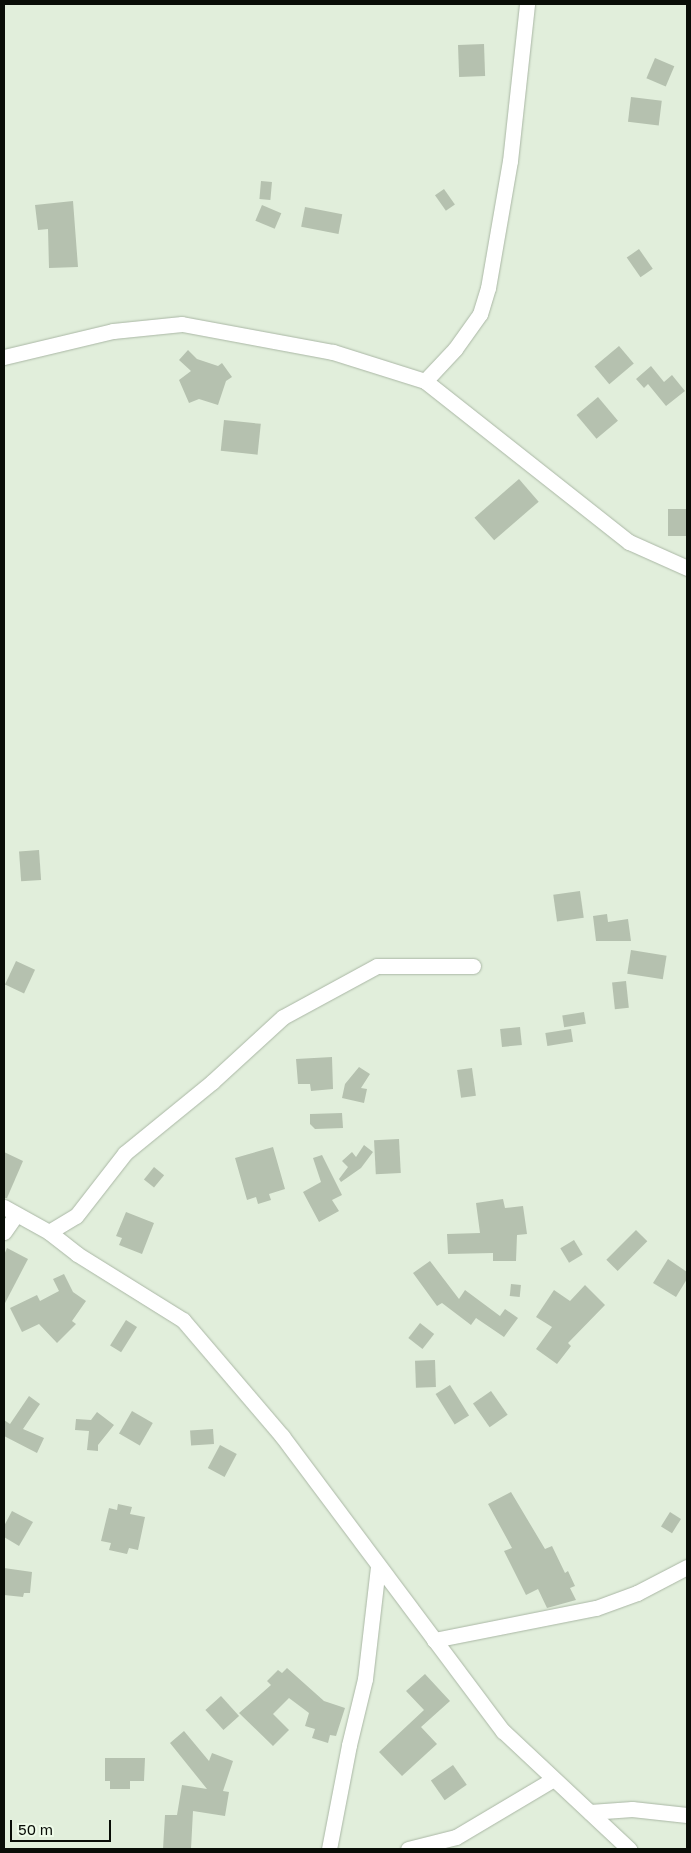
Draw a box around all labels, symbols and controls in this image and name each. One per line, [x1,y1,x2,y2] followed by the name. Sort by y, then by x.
[12,1810,114,1842] scale bar
[18,1820,53,1838] text: 50 m

